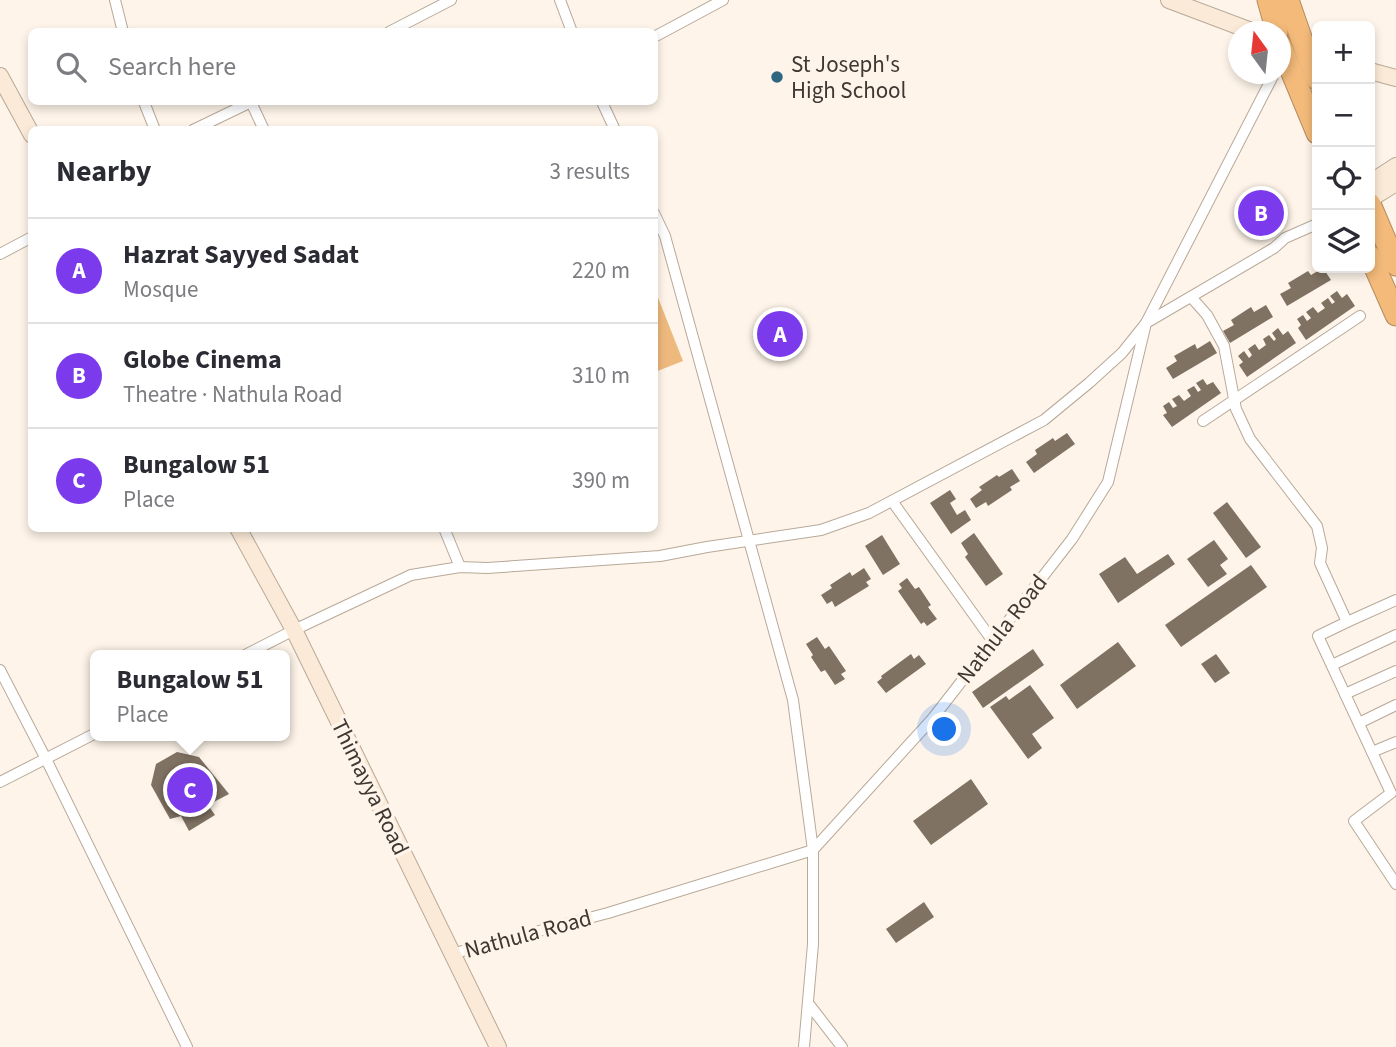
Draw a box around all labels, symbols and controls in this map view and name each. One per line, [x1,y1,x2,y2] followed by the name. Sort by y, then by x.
[1228,21,1291,84] north arrow
[1312,21,1375,273] map controls
[1312,21,1375,84] button: +
[28,28,658,105] search box
[52,48,90,86] icon: search
[108,48,236,85] text: Search here
[791,48,906,107] place label: St Joseph's High School
[769,69,785,85] marker: St Joseph's High School
[1312,84,1375,147] button: −
[1312,147,1375,210] button: locate
[56,150,151,193] text: Nearby
[550,155,630,188] text: 3 results
[1238,187,1284,239] pin: B
[1312,210,1375,273] button: layers
[123,236,359,273] text: Hazrat Sayyed Sadat
[72,254,86,287] text: A
[572,254,630,287] text: 220 m
[123,273,198,306] text: Mosque
[757,308,803,360] pin: A
[123,341,282,378] text: Globe Cinema
[72,359,86,392] text: B
[572,359,630,392] text: 310 m
[123,378,342,411] text: Theatre · Nathula Road
[123,446,270,483] text: Bungalow 51
[72,464,86,497] text: C
[572,464,630,497] text: 390 m
[123,483,175,516] text: Place
[949,567,1055,691] street label: Nathula Road
[90,650,290,741] popup
[117,661,263,698] text: Bungalow 51
[117,698,168,731] text: Place
[927,712,961,746] your location
[323,713,417,861] street label: Thimayya Road
[167,764,213,816] pin: C
[461,901,595,967] street label: Nathula Road

